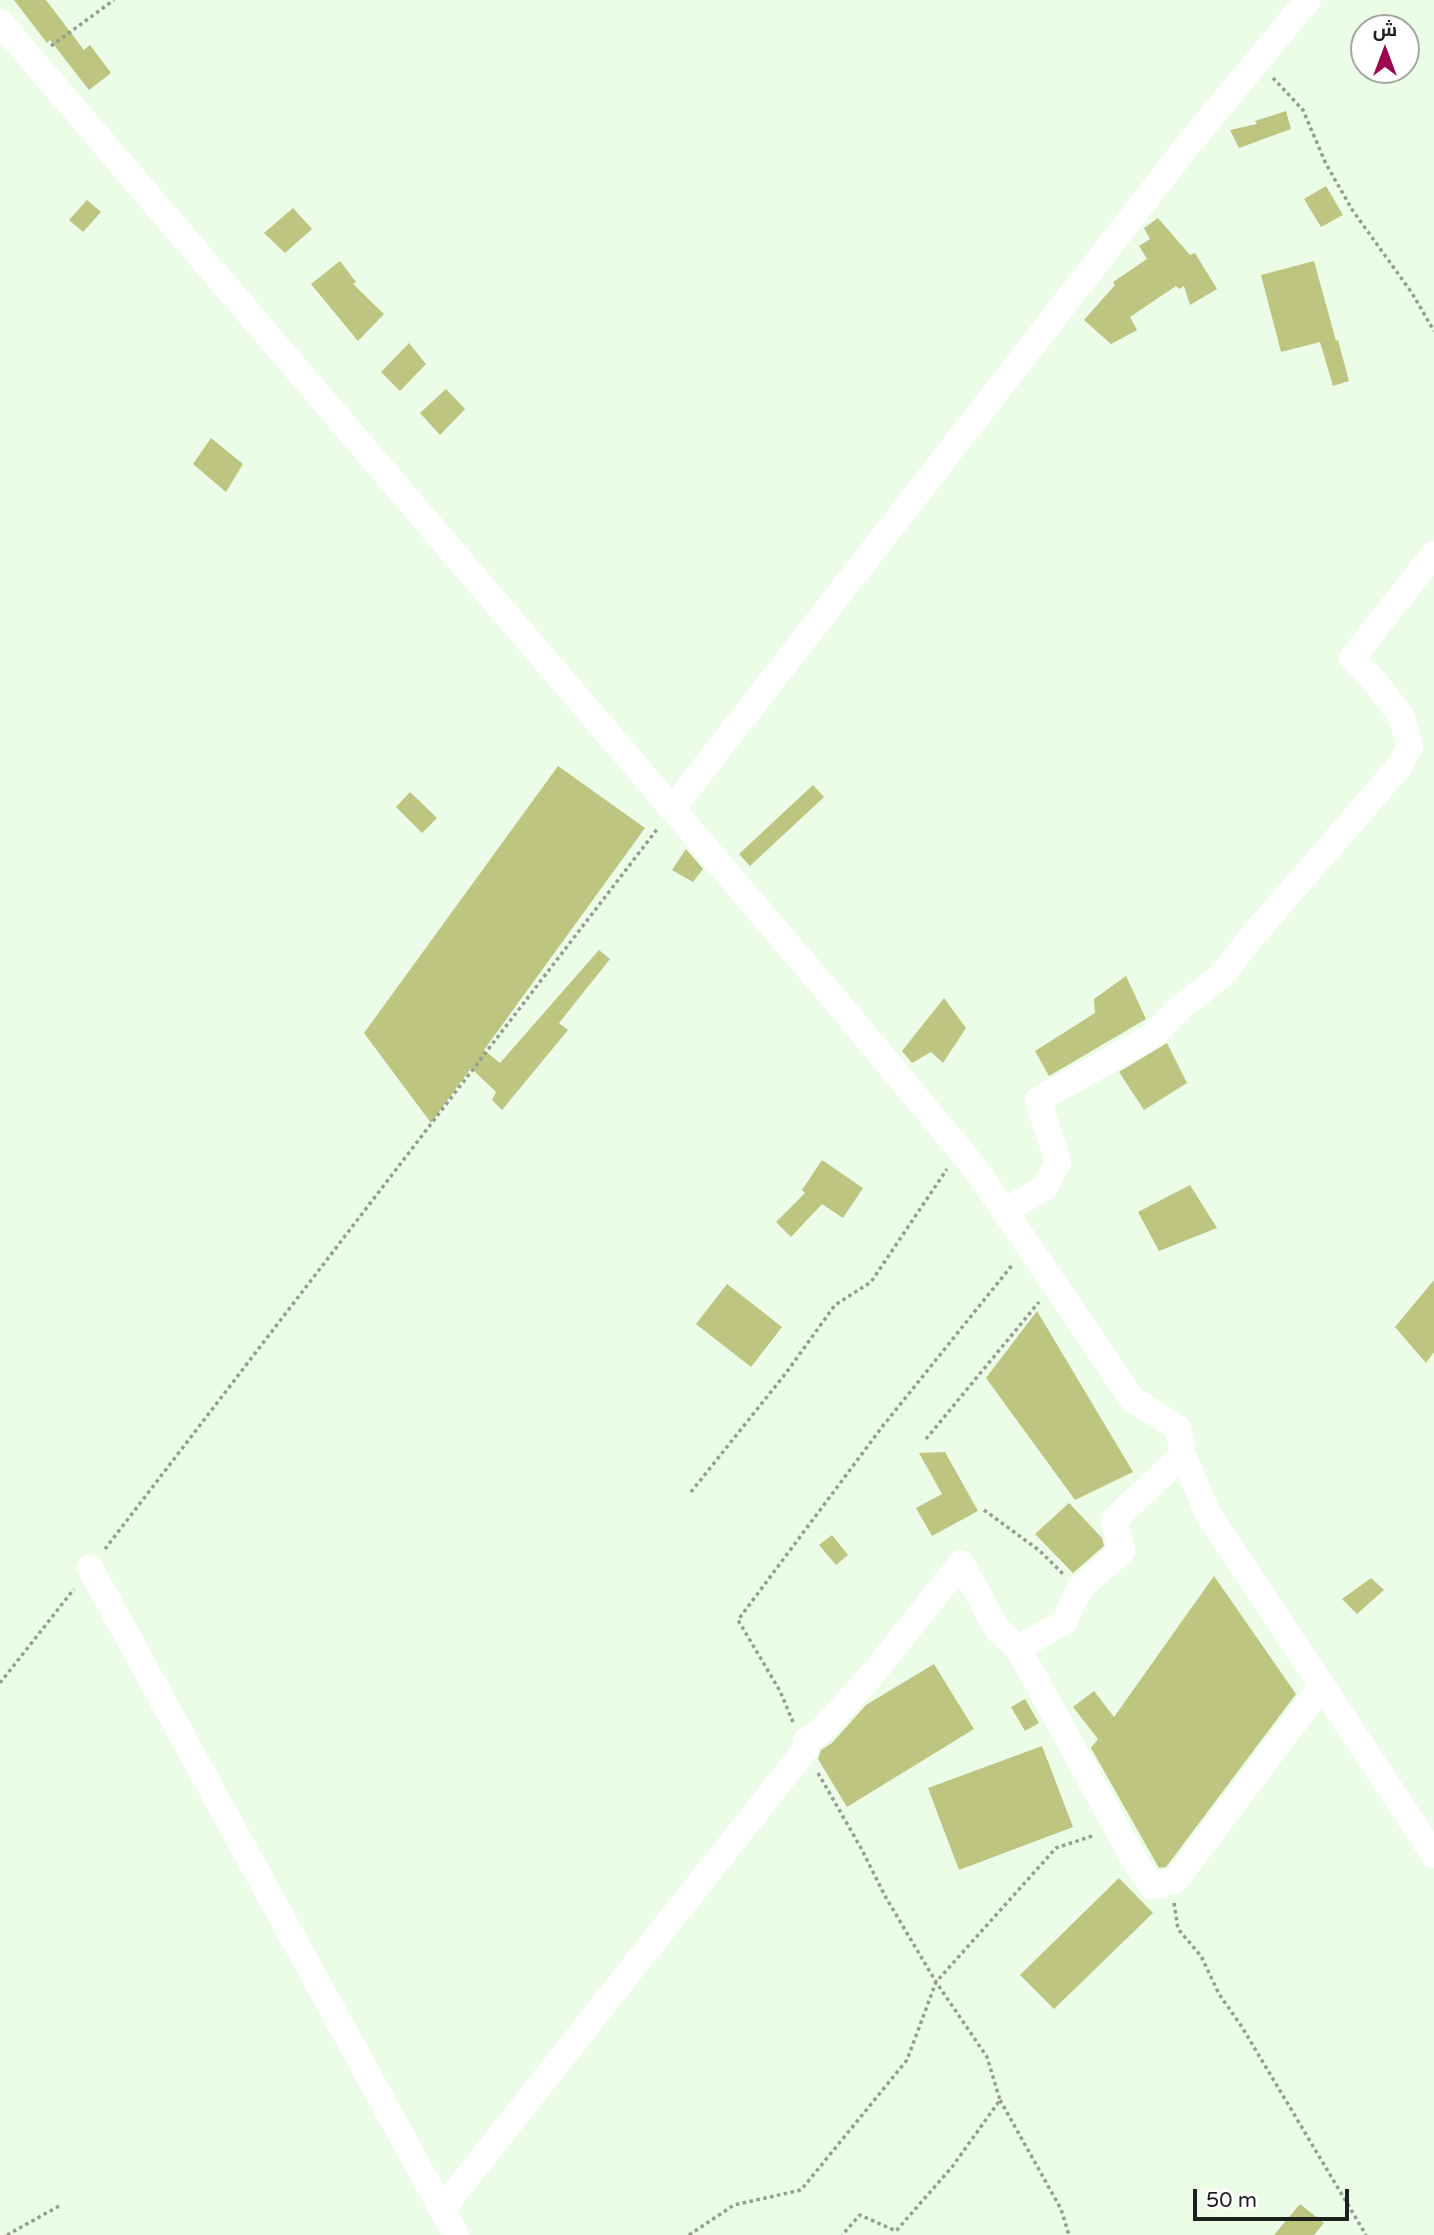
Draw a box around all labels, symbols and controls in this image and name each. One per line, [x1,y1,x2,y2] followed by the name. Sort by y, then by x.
[1350,14,1420,84] north arrow
[1373,19,1397,41] text: ش
[1196,2176,1352,2220] scale bar
[1206,2188,1257,2213] text: 50 m

